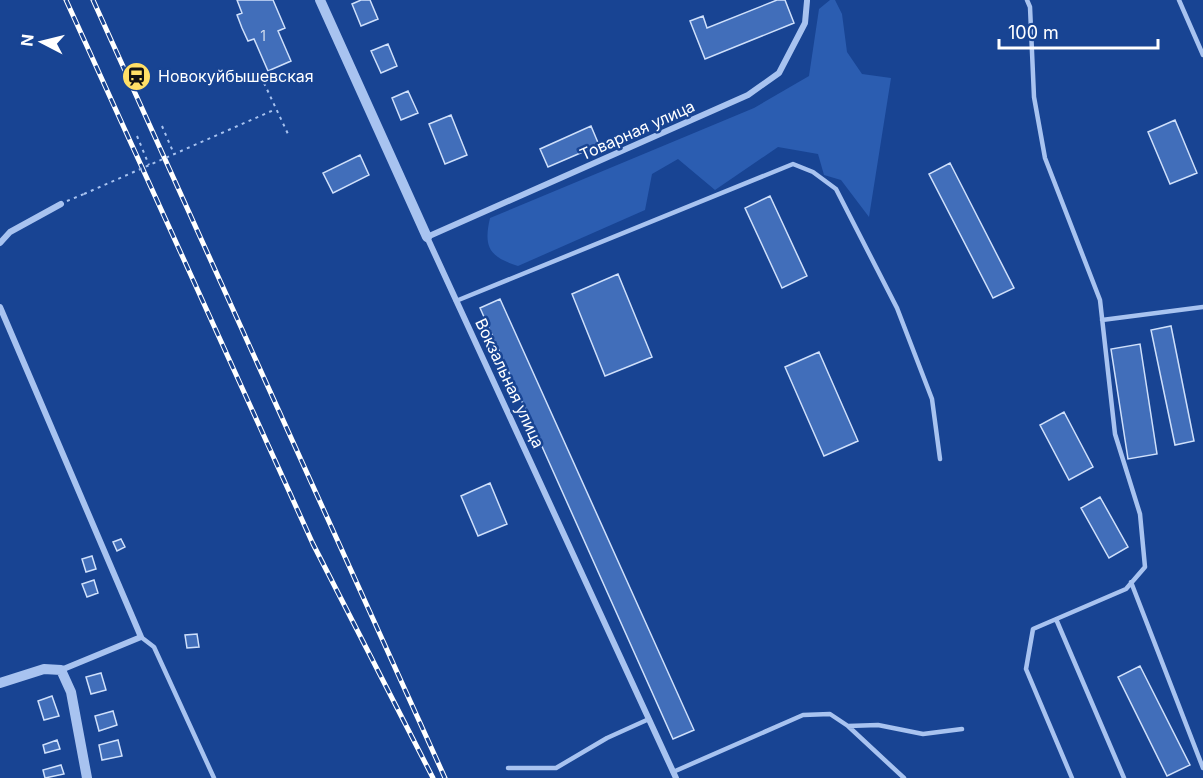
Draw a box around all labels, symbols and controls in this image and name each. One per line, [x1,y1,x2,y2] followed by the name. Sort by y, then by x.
[12,12,72,72] north arrow
[999,12,1158,50] scale bar
[1008,22,1059,43] text: 100 m
[260,27,266,44] house number: 1
[16,33,38,47] text: N
[121,60,153,92] station icon: Новокуйбышевская
[158,66,314,86] place label: Новокуйбышевская
[576,96,698,164] street label: Товарная улица
[471,315,549,451] street label: Вокзальная улица

